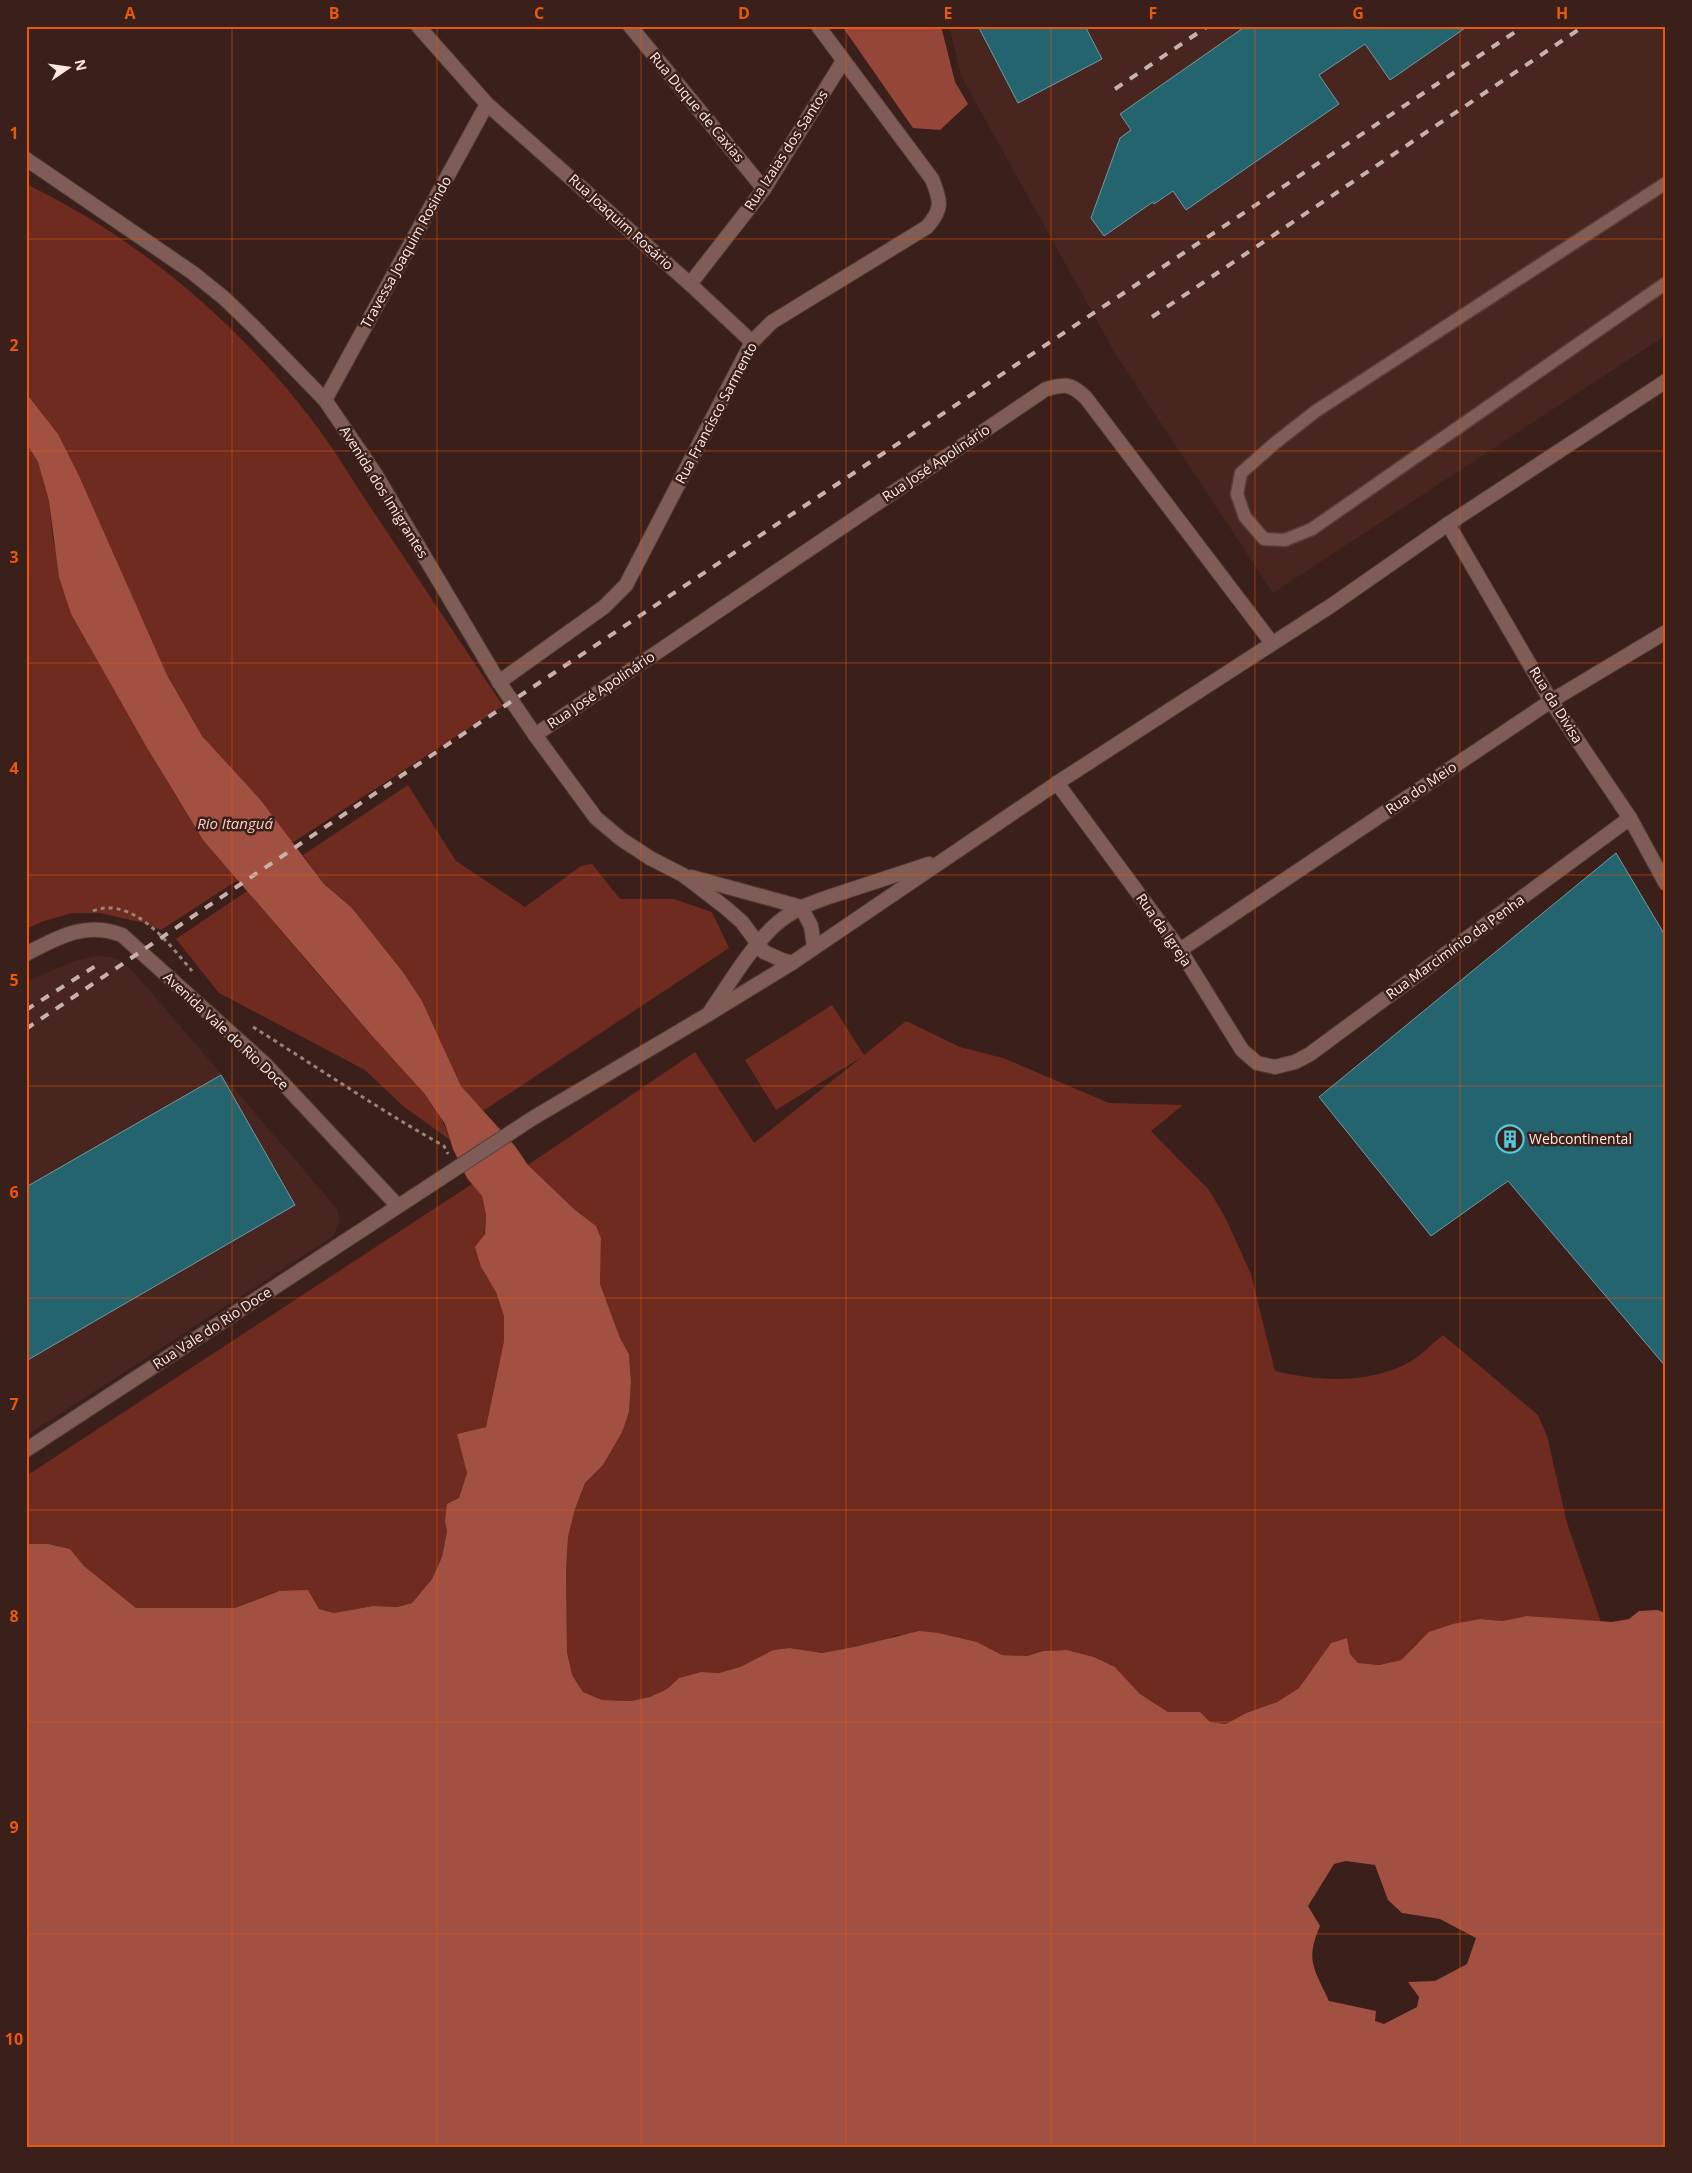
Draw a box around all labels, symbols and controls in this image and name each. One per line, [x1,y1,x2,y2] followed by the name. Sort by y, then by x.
[124,2,136,24] text: A
[329,2,339,24] text: B
[534,2,544,24] text: C
[738,2,750,24] text: D
[944,2,953,24] text: E
[1149,2,1157,24] text: F
[1352,2,1364,24] text: G
[1556,2,1568,24] text: H
[42,42,92,92] north arrow
[646,48,749,166] street label: Rua Duque de Caxias
[71,57,92,73] text: N
[740,86,832,214] street label: Rua Izaias dos Santos
[9,122,19,144] text: 1
[565,169,678,274] street label: Rua Joaquim Rosário
[356,172,455,331] street label: Travessa Joaquim Rosindo
[9,334,19,356] text: 2
[670,339,761,487] street label: Rua Francisco Sarmento
[878,419,993,506] street label: Rua José Apolinário
[336,422,433,562] street label: Avenida dos Imigrantes
[9,546,19,568] text: 3
[543,646,658,733] street label: Rua José Apolinário
[1525,663,1588,747] street label: Rua da Divisa
[9,757,19,779] text: 4
[1382,757,1460,818] street label: Rua do Meio
[197,813,273,833] water label: Rio Itanguá
[1132,889,1197,970] street label: Rua da Igreja
[1382,890,1528,1003] street label: Rua Marcimínio da Penha
[160,967,293,1094] street label: Avenida Vale do Rio Doce
[9,969,19,991] text: 5
[1495,1124,1525,1154] building icon: Webcontinental
[1529,1129,1632,1148] place label: Webcontinental
[9,1181,19,1203] text: 6
[149,1282,275,1373] street label: Rua Vale do Rio Doce
[9,1393,19,1415] text: 7
[9,1605,19,1627] text: 8
[9,1816,19,1838] text: 9
[5,2028,23,2050] text: 10

